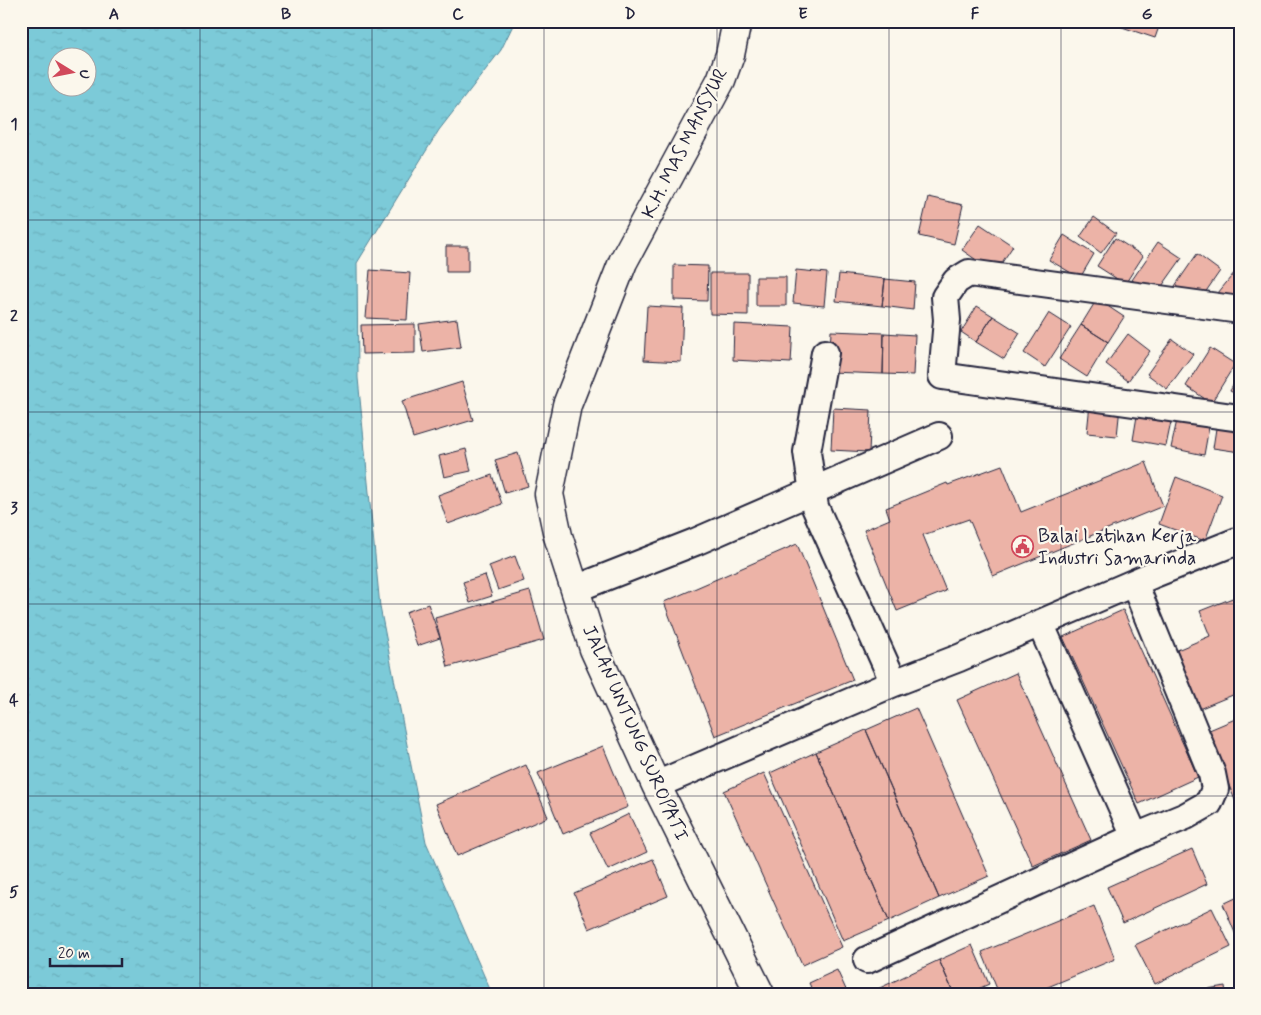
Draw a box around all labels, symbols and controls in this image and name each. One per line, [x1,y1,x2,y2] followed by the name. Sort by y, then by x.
[109,4,119,25] text: A
[281,4,291,25] text: B
[452,4,464,25] text: C
[624,4,636,25] text: D
[798,4,808,25] text: E
[971,4,980,25] text: F
[1142,4,1153,25] text: G
[48,48,98,98] north arrow
[636,63,734,223] street label: K.H. MAS MANSYUR
[74,68,93,80] text: U
[10,114,18,135] text: 1
[10,306,18,327] text: 2
[10,498,18,519] text: 3
[1038,524,1197,571] place label: Balai Latihan Kerja Industri Samarinda
[1010,535,1034,559] public building icon: Balai Latihan Kerja Industri Samarinda
[576,621,694,845] street label: JALAN UNTUNG SUROPATI
[9,690,19,711] text: 4
[9,882,19,903] text: 5
[50,935,122,967] scale bar
[58,944,90,964] text: 20 m

